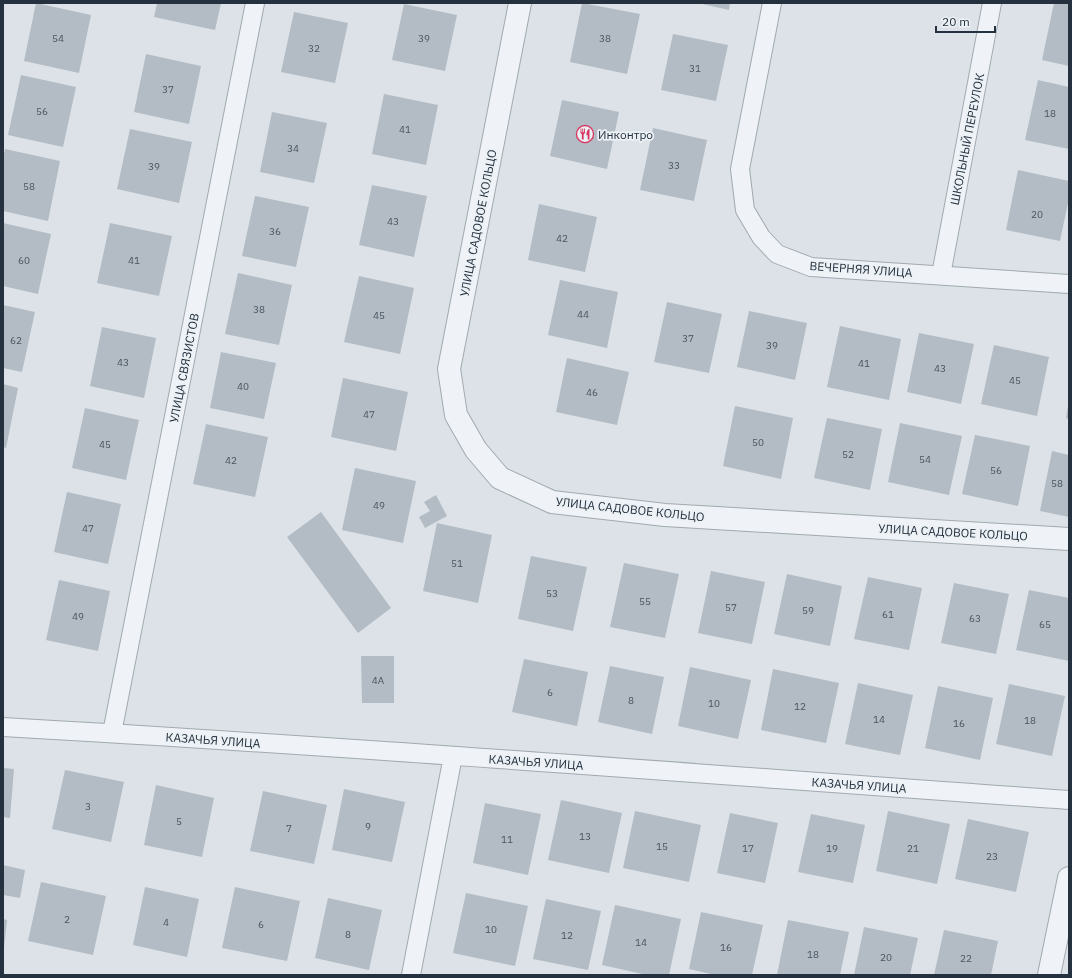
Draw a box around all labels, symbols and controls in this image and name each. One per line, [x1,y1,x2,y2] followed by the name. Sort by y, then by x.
[936,8,995,34] scale bar
[942,14,970,29] text: 20 m
[52,32,64,45] house number: 54
[418,32,430,45] house number: 39
[599,32,611,45] house number: 38
[308,42,320,55] house number: 32
[689,62,701,75] house number: 31
[947,72,987,206] street label: ШКОЛЬНЫЙ ПЕРЕУЛОК
[162,83,174,96] house number: 37
[36,105,48,118] house number: 56
[1044,107,1056,120] house number: 18
[399,123,411,136] house number: 41
[575,124,595,144] restaurant icon: Инконтро
[598,127,653,142] place label: Инконтро
[287,142,299,155] house number: 34
[456,148,500,298] street label: УЛИЦА САДОВОЕ КОЛЬЦО
[668,159,680,172] house number: 33
[148,160,160,173] house number: 39
[23,180,35,193] house number: 58
[1031,208,1043,221] house number: 20
[387,215,399,228] house number: 43
[269,225,281,238] house number: 36
[556,232,568,245] house number: 42
[18,254,30,267] house number: 60
[128,254,140,267] house number: 41
[809,258,913,280] street label: ВЕЧЕРНЯЯ УЛИЦА
[253,303,265,316] house number: 38
[577,308,589,321] house number: 44
[373,309,385,322] house number: 45
[166,312,202,424] street label: УЛИЦА СВЯЗИСТОВ
[682,332,694,345] house number: 37
[10,334,22,347] house number: 62
[766,339,778,352] house number: 39
[117,356,129,369] house number: 43
[858,357,870,370] house number: 41
[934,362,946,375] house number: 43
[1009,374,1021,387] house number: 45
[237,380,249,393] house number: 40
[586,386,598,399] house number: 46
[363,408,375,421] house number: 47
[752,436,764,449] house number: 50
[99,438,111,451] house number: 45
[842,448,854,461] house number: 52
[919,453,931,466] house number: 54
[225,454,237,467] house number: 42
[990,464,1002,477] house number: 56
[1051,477,1063,490] house number: 58
[555,494,705,524] street label: УЛИЦА САДОВОЕ КОЛЬЦО
[373,499,385,512] house number: 49
[878,521,1028,543] street label: УЛИЦА САДОВОЕ КОЛЬЦО
[82,522,94,535] house number: 47
[451,557,463,570] house number: 51
[546,587,558,600] house number: 53
[639,595,651,608] house number: 55
[725,601,737,614] house number: 57
[802,604,814,617] house number: 59
[882,608,894,621] house number: 61
[72,610,84,623] house number: 49
[969,612,981,625] house number: 63
[1039,618,1051,631] house number: 65
[372,674,385,687] house number: 4А
[547,686,553,699] house number: 6
[628,694,634,707] house number: 8
[708,697,720,710] house number: 10
[794,700,806,713] house number: 12
[873,713,885,726] house number: 14
[1024,714,1036,727] house number: 18
[953,717,965,730] house number: 16
[165,729,261,751] street label: КАЗАЧЬЯ УЛИЦА
[488,751,584,773] street label: КАЗАЧЬЯ УЛИЦА
[811,774,907,796] street label: КАЗАЧЬЯ УЛИЦА
[85,800,91,813] house number: 3
[176,815,182,828] house number: 5
[365,820,371,833] house number: 9
[286,822,292,835] house number: 7
[579,830,591,843] house number: 13
[501,833,513,846] house number: 11
[656,840,668,853] house number: 15
[742,842,754,855] house number: 17
[826,842,838,855] house number: 19
[907,842,919,855] house number: 21
[986,850,998,863] house number: 23
[64,913,70,926] house number: 2
[163,916,169,929] house number: 4
[258,918,264,931] house number: 6
[485,923,497,936] house number: 10
[345,928,351,941] house number: 8
[561,929,573,942] house number: 12
[635,936,647,949] house number: 14
[720,941,732,954] house number: 16
[807,948,819,961] house number: 18
[880,951,892,964] house number: 20
[960,952,972,965] house number: 22

